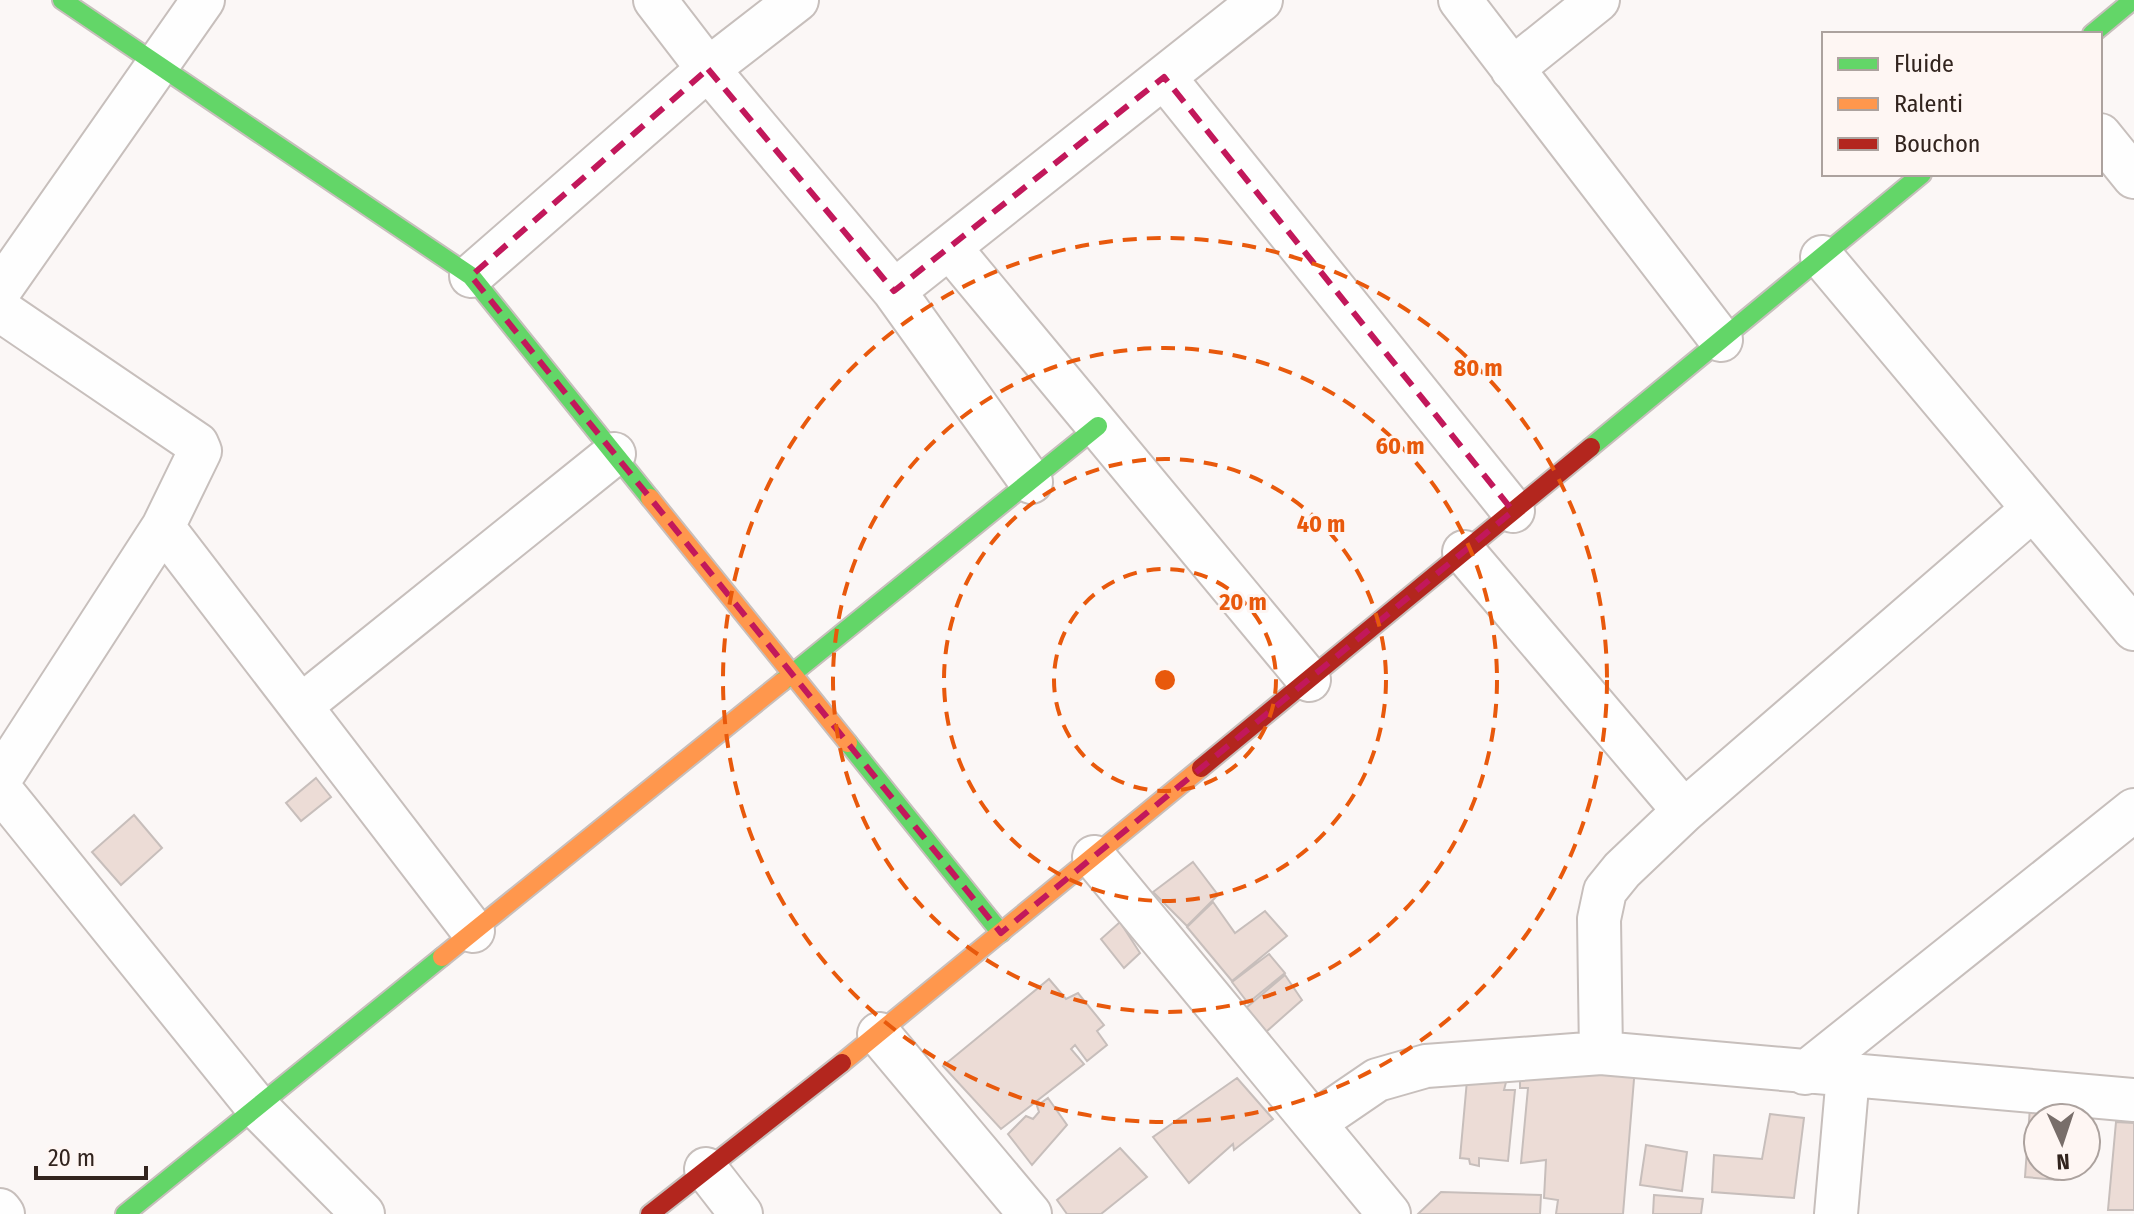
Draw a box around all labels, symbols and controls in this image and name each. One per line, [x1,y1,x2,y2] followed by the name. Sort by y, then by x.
[1822,32,2102,176] legend
[1894,50,1954,78] text: Fluide
[1894,90,1963,118] text: Ralenti
[1894,130,1981,158] text: Bouchon
[1453,354,1503,382] text: 80 m
[1376,432,1424,460] text: 60 m
[1297,510,1345,538] text: 40 m
[1218,588,1267,616] text: 20 m
[1151,666,1179,694] centre of rings
[2022,1102,2102,1182] north arrow
[36,1130,146,1180] scale bar
[48,1144,95,1172] text: 20 m
[2056,1148,2070,1175] text: N

